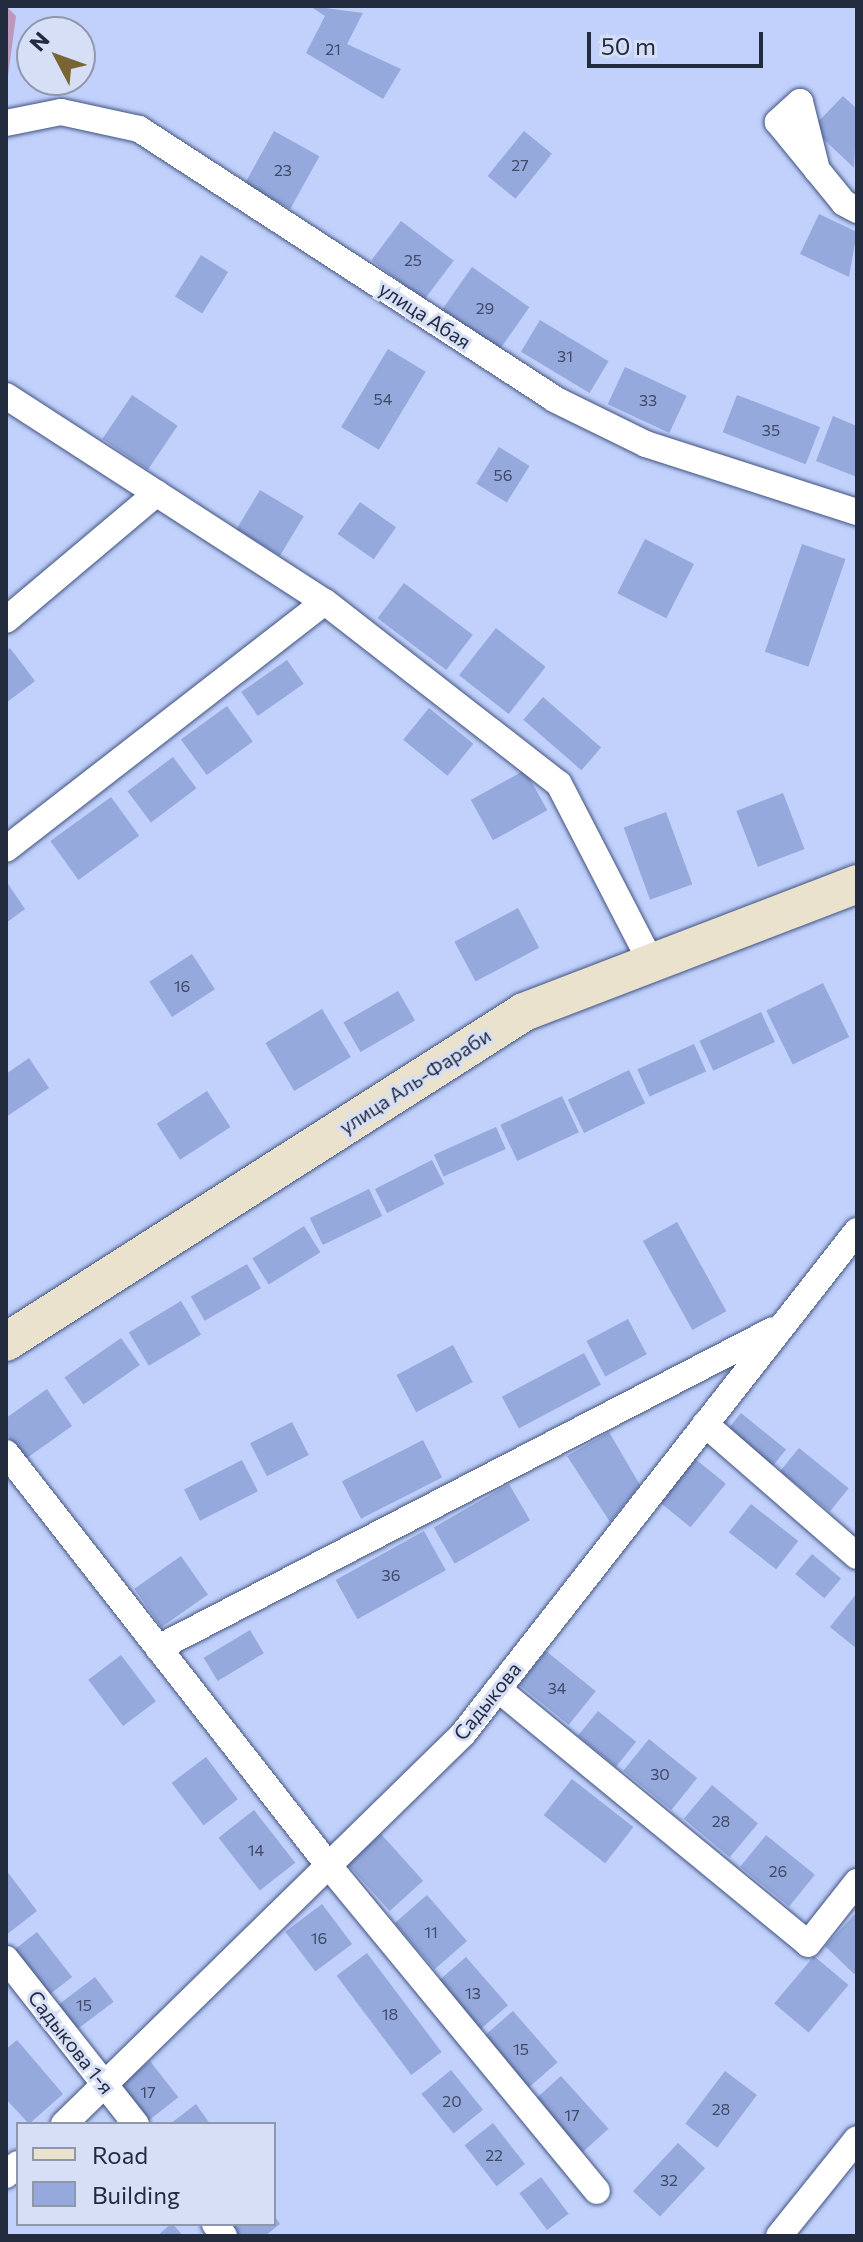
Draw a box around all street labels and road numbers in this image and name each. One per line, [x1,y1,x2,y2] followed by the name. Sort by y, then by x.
[374,276,476,354] street label: улица Абая
[335,1023,495,1139] street label: улица Аль-Фараби
[448,1657,526,1745] street label: Садыкова
[23,1985,119,2099] street label: Садыкова 1-я

